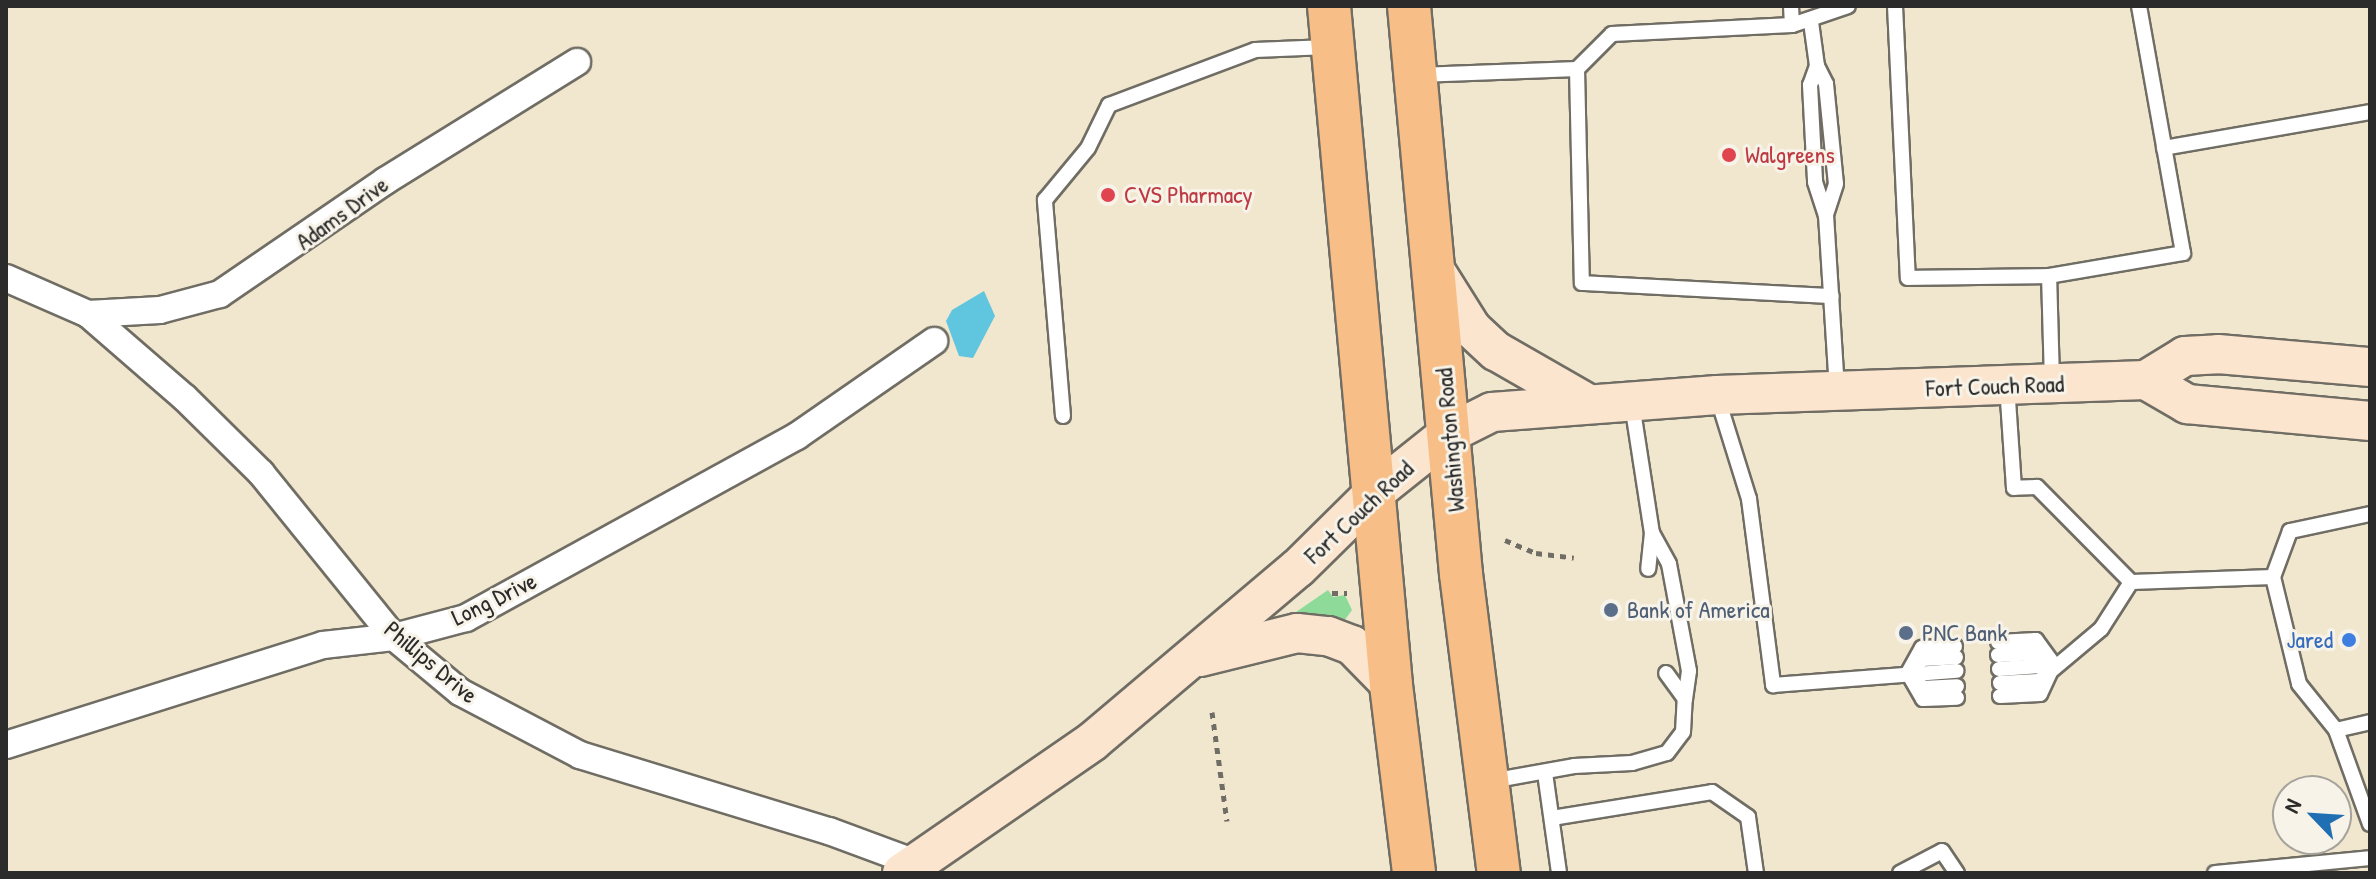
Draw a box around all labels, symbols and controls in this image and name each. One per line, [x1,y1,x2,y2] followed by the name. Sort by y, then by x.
[1745,141,1835,169] place label: Walgreens
[1720,146,1738,164] marker: Walgreens
[290,170,394,256] street label: Adams Drive
[1124,181,1253,209] place label: CVS Pharmacy
[1099,186,1117,204] marker: CVS Pharmacy
[1429,367,1471,513] street label: Washington Road
[1925,369,2065,403] street label: Fort Couch Road
[1299,454,1419,570] street label: Fort Couch Road
[447,566,541,632] street label: Long Drive
[1627,596,1770,624] place label: Bank of America
[1602,601,1620,619] marker: Bank of America
[378,615,484,709] street label: Phillips Drive
[1922,619,2007,647] place label: PNC Bank
[1897,624,1915,642] marker: PNC Bank
[2287,626,2333,654] place label: Jared
[2340,631,2358,649] marker: Jared
[2272,775,2352,855] north arrow
[2276,794,2308,817] text: N

